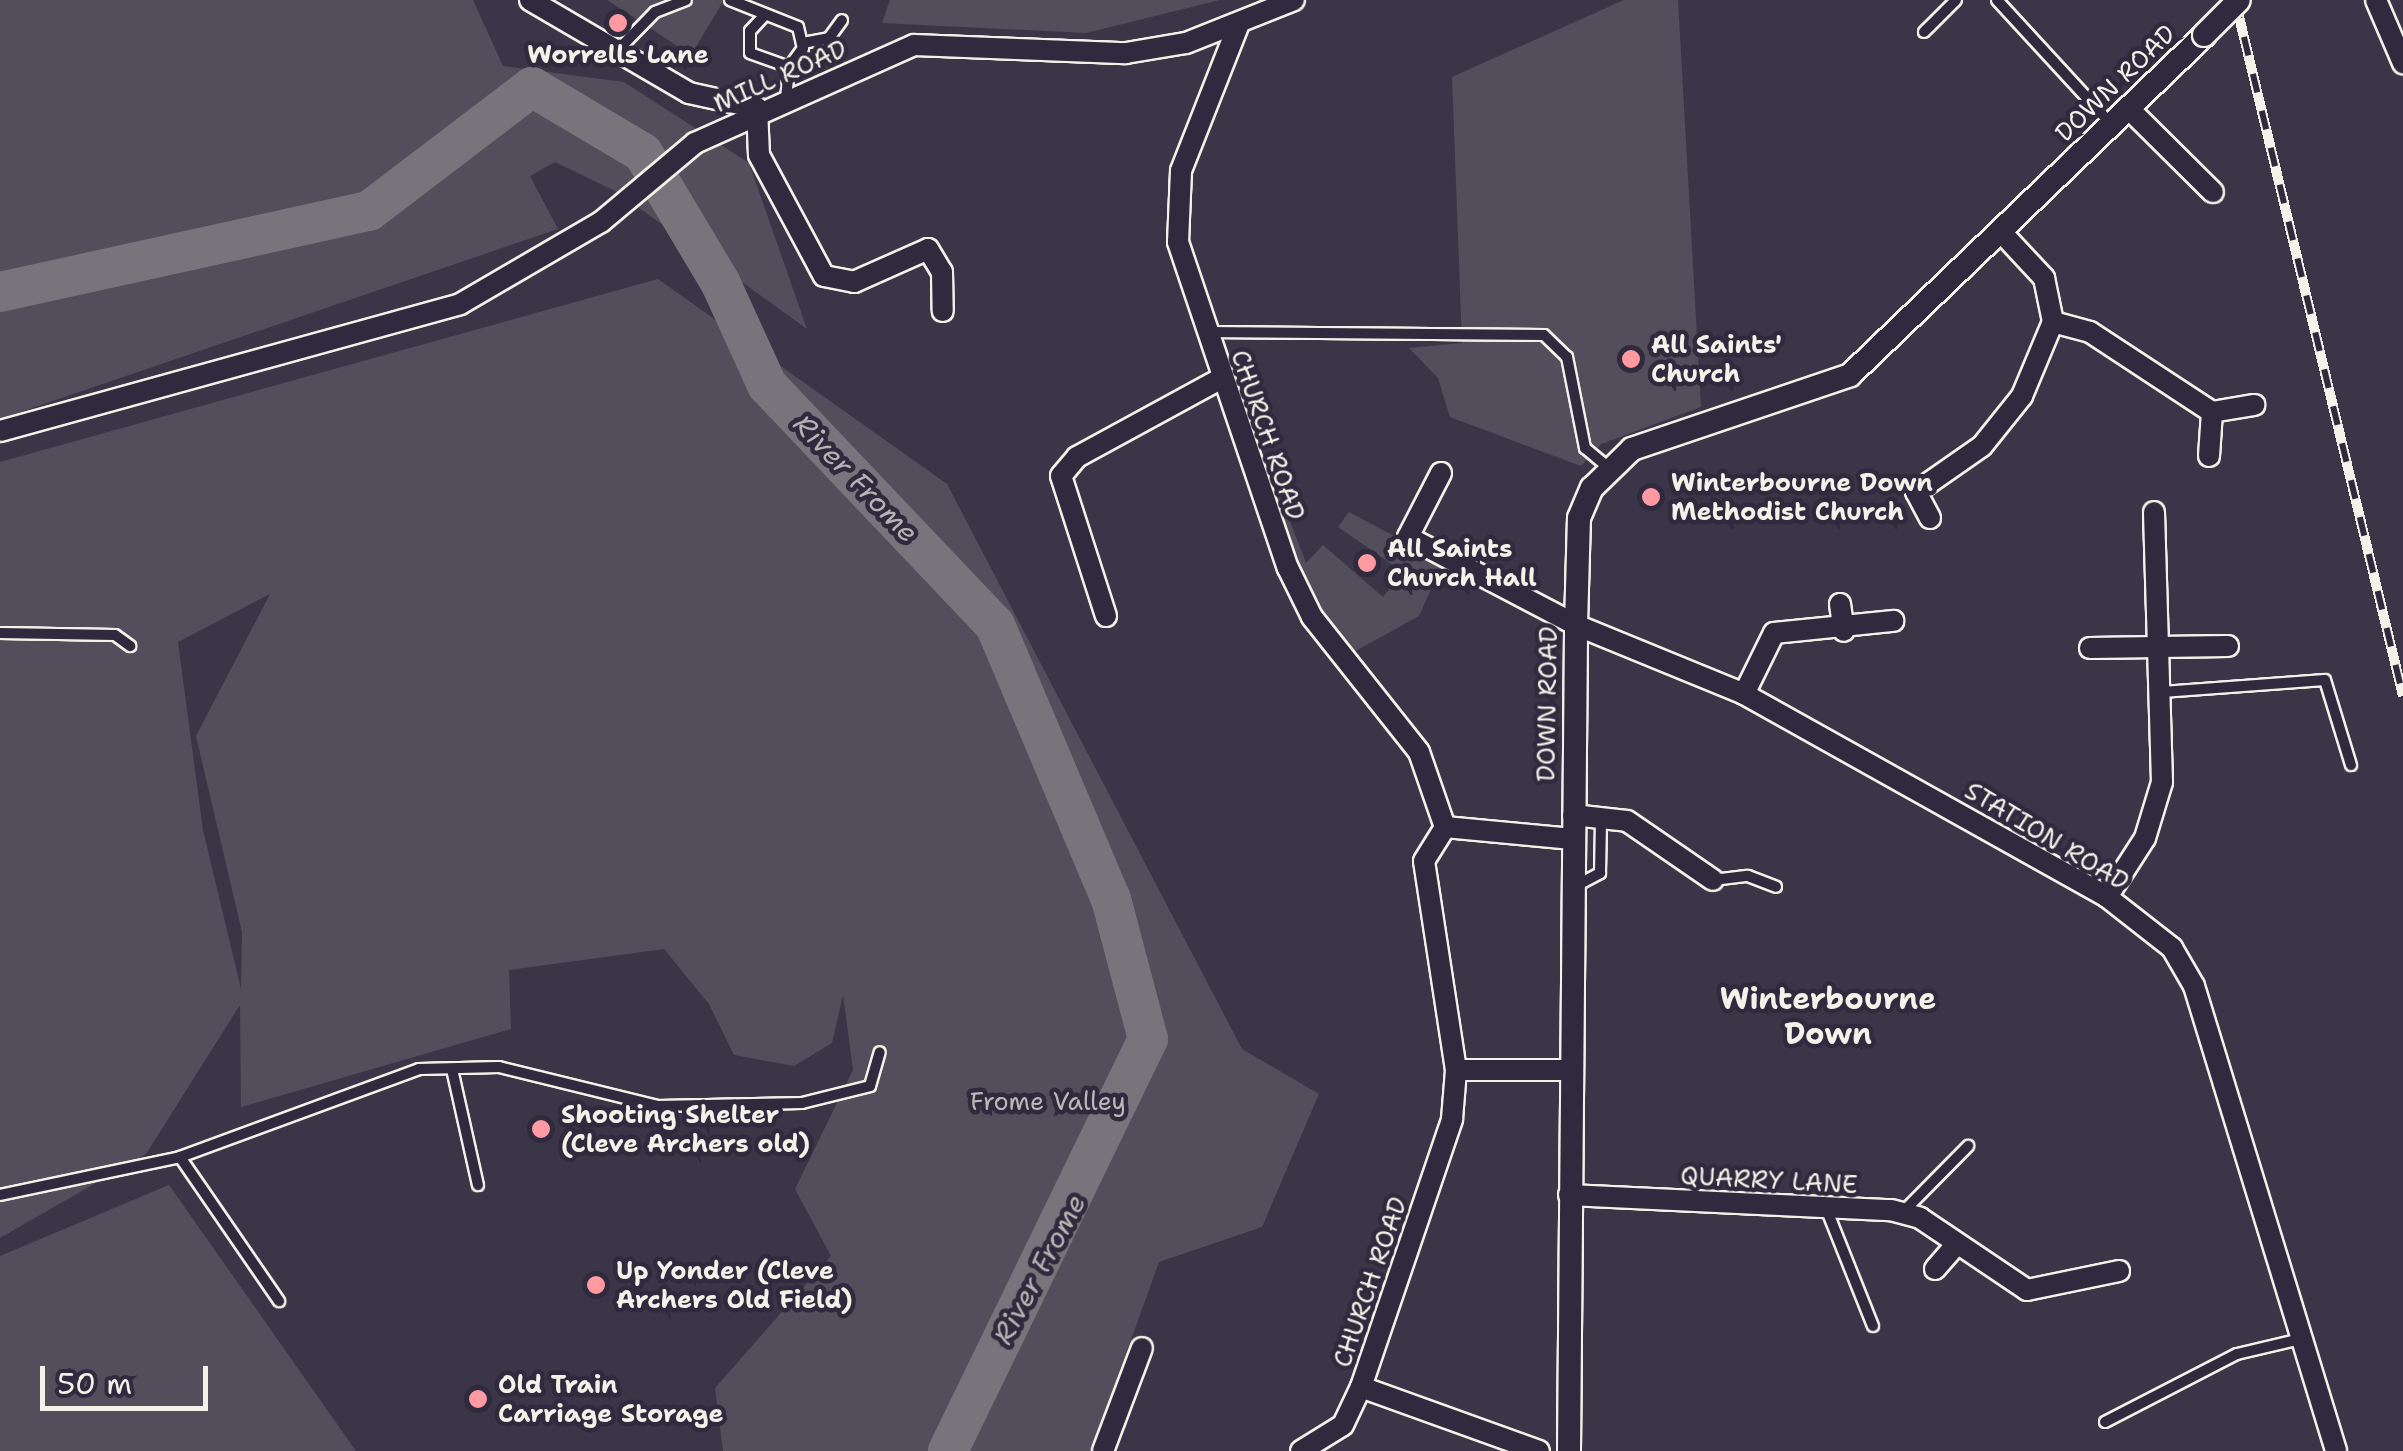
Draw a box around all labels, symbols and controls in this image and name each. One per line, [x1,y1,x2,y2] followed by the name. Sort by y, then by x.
[607,12,629,34] marker: Worrells Lane
[2049,18,2181,148] street label: DOWN ROAD
[709,33,851,119] street label: MILL ROAD
[527,39,709,69] place label: Worrells Lane
[1651,330,1782,389] place label: All Saints' Church
[1225,346,1311,524] street label: CHURCH ROAD
[1620,348,1642,370] marker: All Saints' Church
[787,407,925,549] water label: River Frome
[1671,468,1933,527] place label: Winterbourne Down Methodist Church
[1640,486,1662,508] marker: Winterbourne Down Methodist Church
[1387,534,1537,593] place label: All Saints Church Hall
[1356,552,1378,574] marker: All Saints Church Hall
[1531,626,1563,782] street label: DOWN ROAD
[1960,775,2134,897] street label: STATION ROAD
[1720,981,1936,1052] district label: Winterbourne Down
[970,1086,1126,1116] park label: Frome Valley
[561,1100,810,1159] place label: Shooting Shelter (Cleve Archers old)
[530,1118,552,1140] marker: Shooting Shelter (Cleve Archers old)
[1680,1160,1858,1200] street label: QUARRY LANE
[985,1188,1093,1350] water label: River Frome
[1327,1193,1413,1371] street label: CHURCH ROAD
[616,1256,853,1315] place label: Up Yonder (Cleve Archers Old Field)
[585,1274,607,1296] marker: Up Yonder (Cleve Archers Old Field)
[45,1346,212,1408] scale bar
[57,1363,132,1404] text: 50 m
[498,1370,724,1429] place label: Old Train Carriage Storage
[467,1388,489,1410] marker: Old Train Carriage Storage

